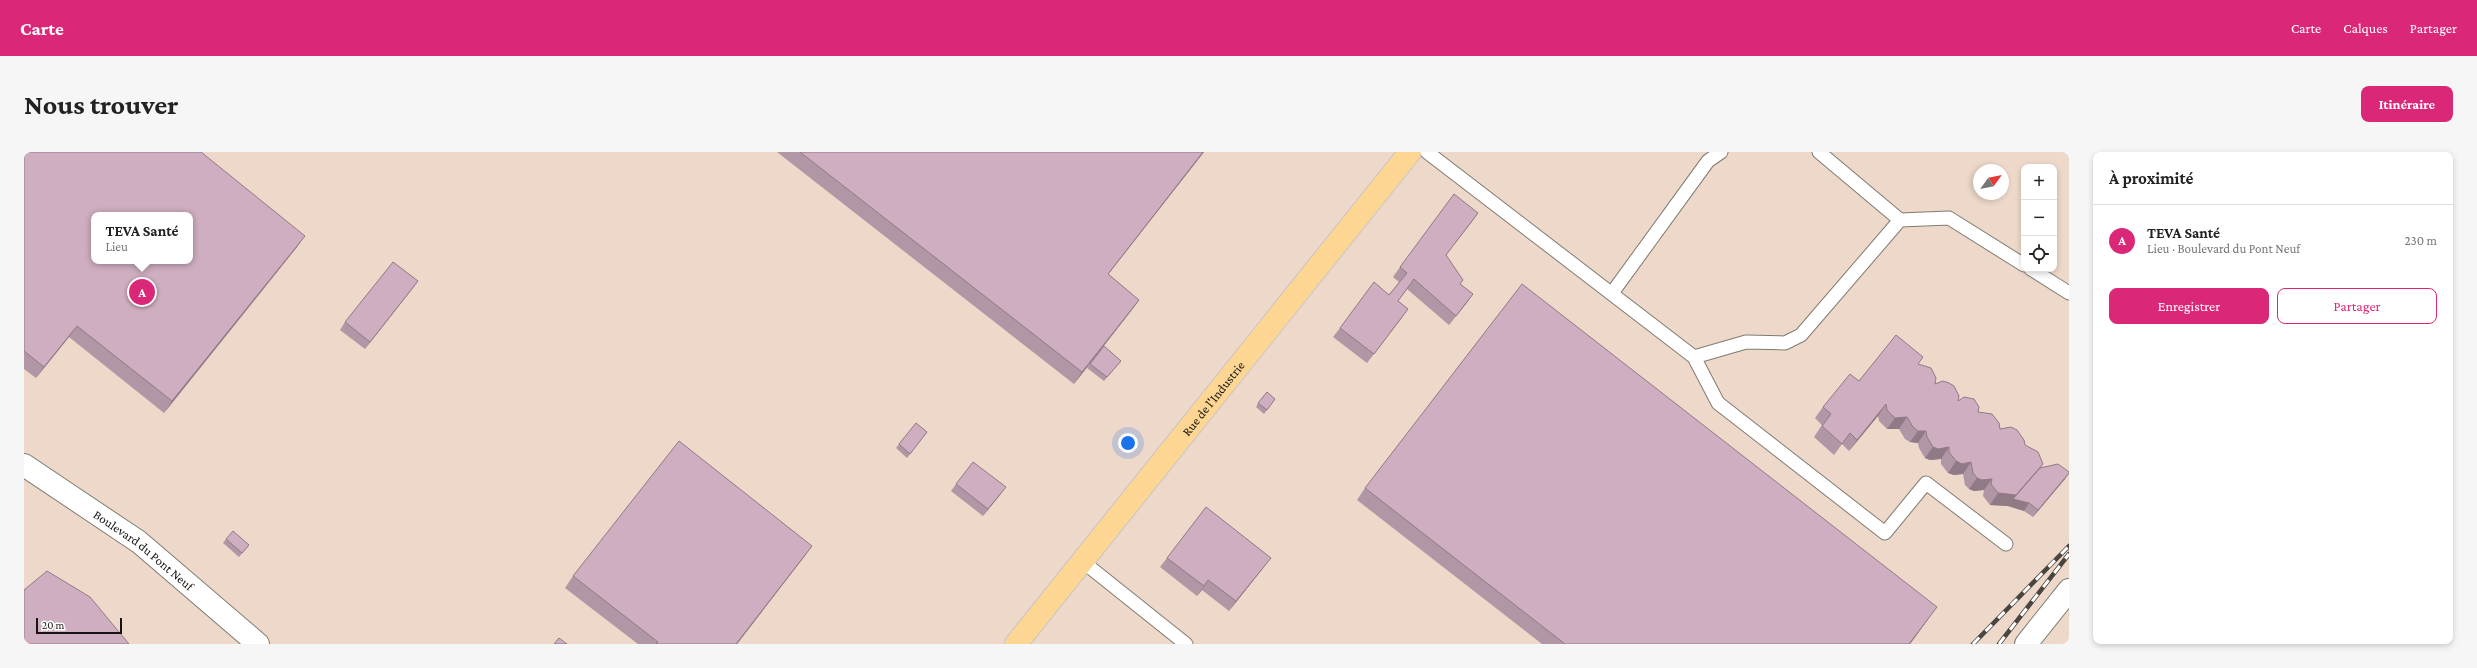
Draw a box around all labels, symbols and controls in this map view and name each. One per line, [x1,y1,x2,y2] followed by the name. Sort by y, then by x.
[20,18,64,39] text: Carte
[2291,20,2321,36] text: Carte
[2343,20,2388,36] text: Calques
[2410,20,2457,36] text: Partager
[2361,86,2453,122] button: Itinéraire
[24,89,178,120] text: Nous trouver
[1973,164,2009,200] north arrow
[2021,164,2057,272] map controls
[2021,164,2057,200] button: +
[2109,169,2193,188] text: À proximité
[2021,200,2057,236] button: −
[91,212,193,264] popup
[105,223,179,239] text: TEVA Santé
[2147,225,2220,241] text: TEVA Santé
[2118,233,2126,248] text: A
[2404,233,2437,248] text: 230 m
[2021,236,2057,272] button: locate
[105,239,128,254] text: Lieu
[2147,241,2300,256] text: Lieu · Boulevard du Pont Neuf
[129,277,155,307] pin: A
[2109,288,2269,324] button: Enregistrer
[2277,288,2437,324] button: Partager
[1178,358,1247,438] street label: Rue de l'Industrie
[1118,433,1138,453] your location
[91,506,198,594] street label: Boulevard du Pont Neuf
[36,616,122,635] scale bar
[42,619,64,631] text: 20 m

